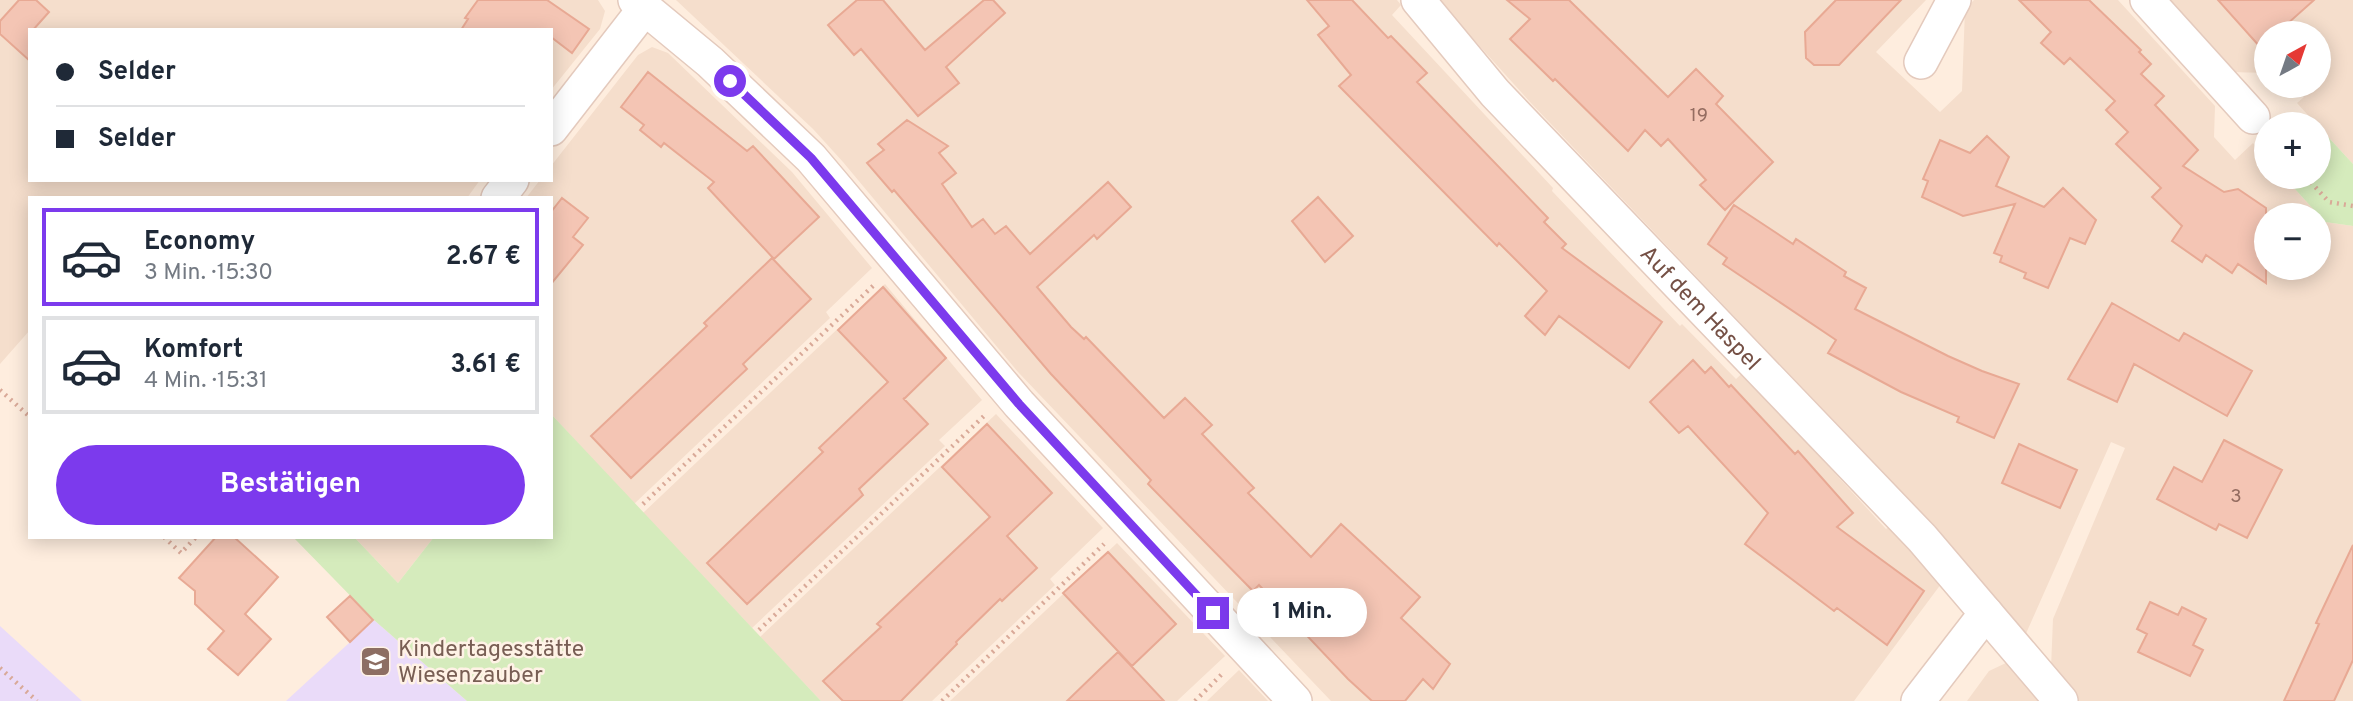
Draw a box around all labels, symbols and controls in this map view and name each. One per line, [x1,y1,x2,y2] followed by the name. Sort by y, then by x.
[2254,21,2331,98] north arrow
[2254,21,2331,280] map controls
[98,56,176,89] text: Selder
[714,65,746,97] route start
[1690,104,1708,128] house number: 19
[2254,112,2331,189] button: +
[98,123,176,156] text: Selder
[2254,203,2331,280] button: −
[60,226,123,289] icon: car
[144,226,255,259] text: Economy
[446,241,521,274] text: 2.67 €
[1632,241,1766,378] street label: Auf dem Haspel
[144,259,273,288] text: 3 Min. · 15:30
[60,334,123,397] icon: car
[144,334,243,367] text: Komfort
[450,349,521,382] text: 3.61 €
[144,367,268,396] text: 4 Min. · 15:31
[56,445,525,525] button: Bestätigen
[2230,485,2242,509] house number: 3
[1238,588,1367,638] callout: 1 Min.
[1197,597,1229,629] route end
[1272,598,1332,627] text: 1 Min.
[398,636,584,691] place label: Kindertagesstätte Wiesenzauber
[358,644,392,678] school or university icon: Kindertagesstätte Wiesenzauber

